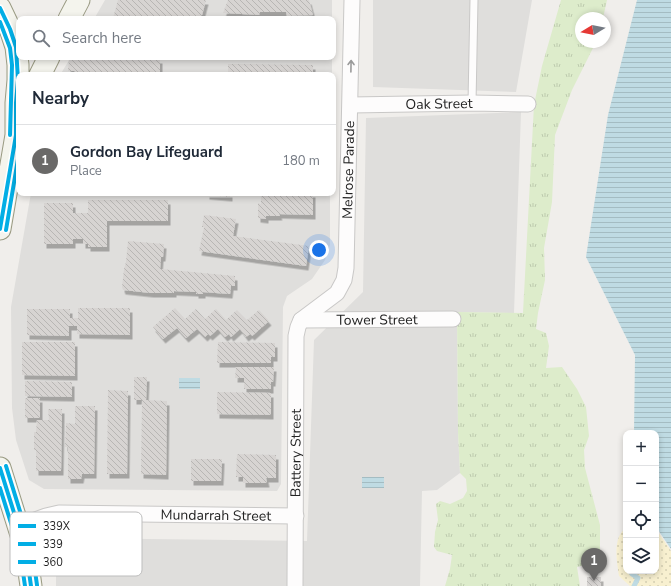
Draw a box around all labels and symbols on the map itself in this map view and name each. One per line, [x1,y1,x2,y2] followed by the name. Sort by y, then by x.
[575,12,611,48] north arrow
[347,60,355,73] one-way arrow
[405,93,473,114] street label: Oak Street
[338,121,359,219] street label: Melrose Parade
[309,240,329,260] your location
[336,310,418,329] street label: Tower Street
[286,409,305,497] street label: Battery Street
[160,505,271,525] street label: Mundarrah Street
[10,512,142,576] legend
[43,519,71,534] text: 339X
[43,537,63,552] text: 339
[581,548,607,581] pin: 1
[43,555,63,570] text: 360

